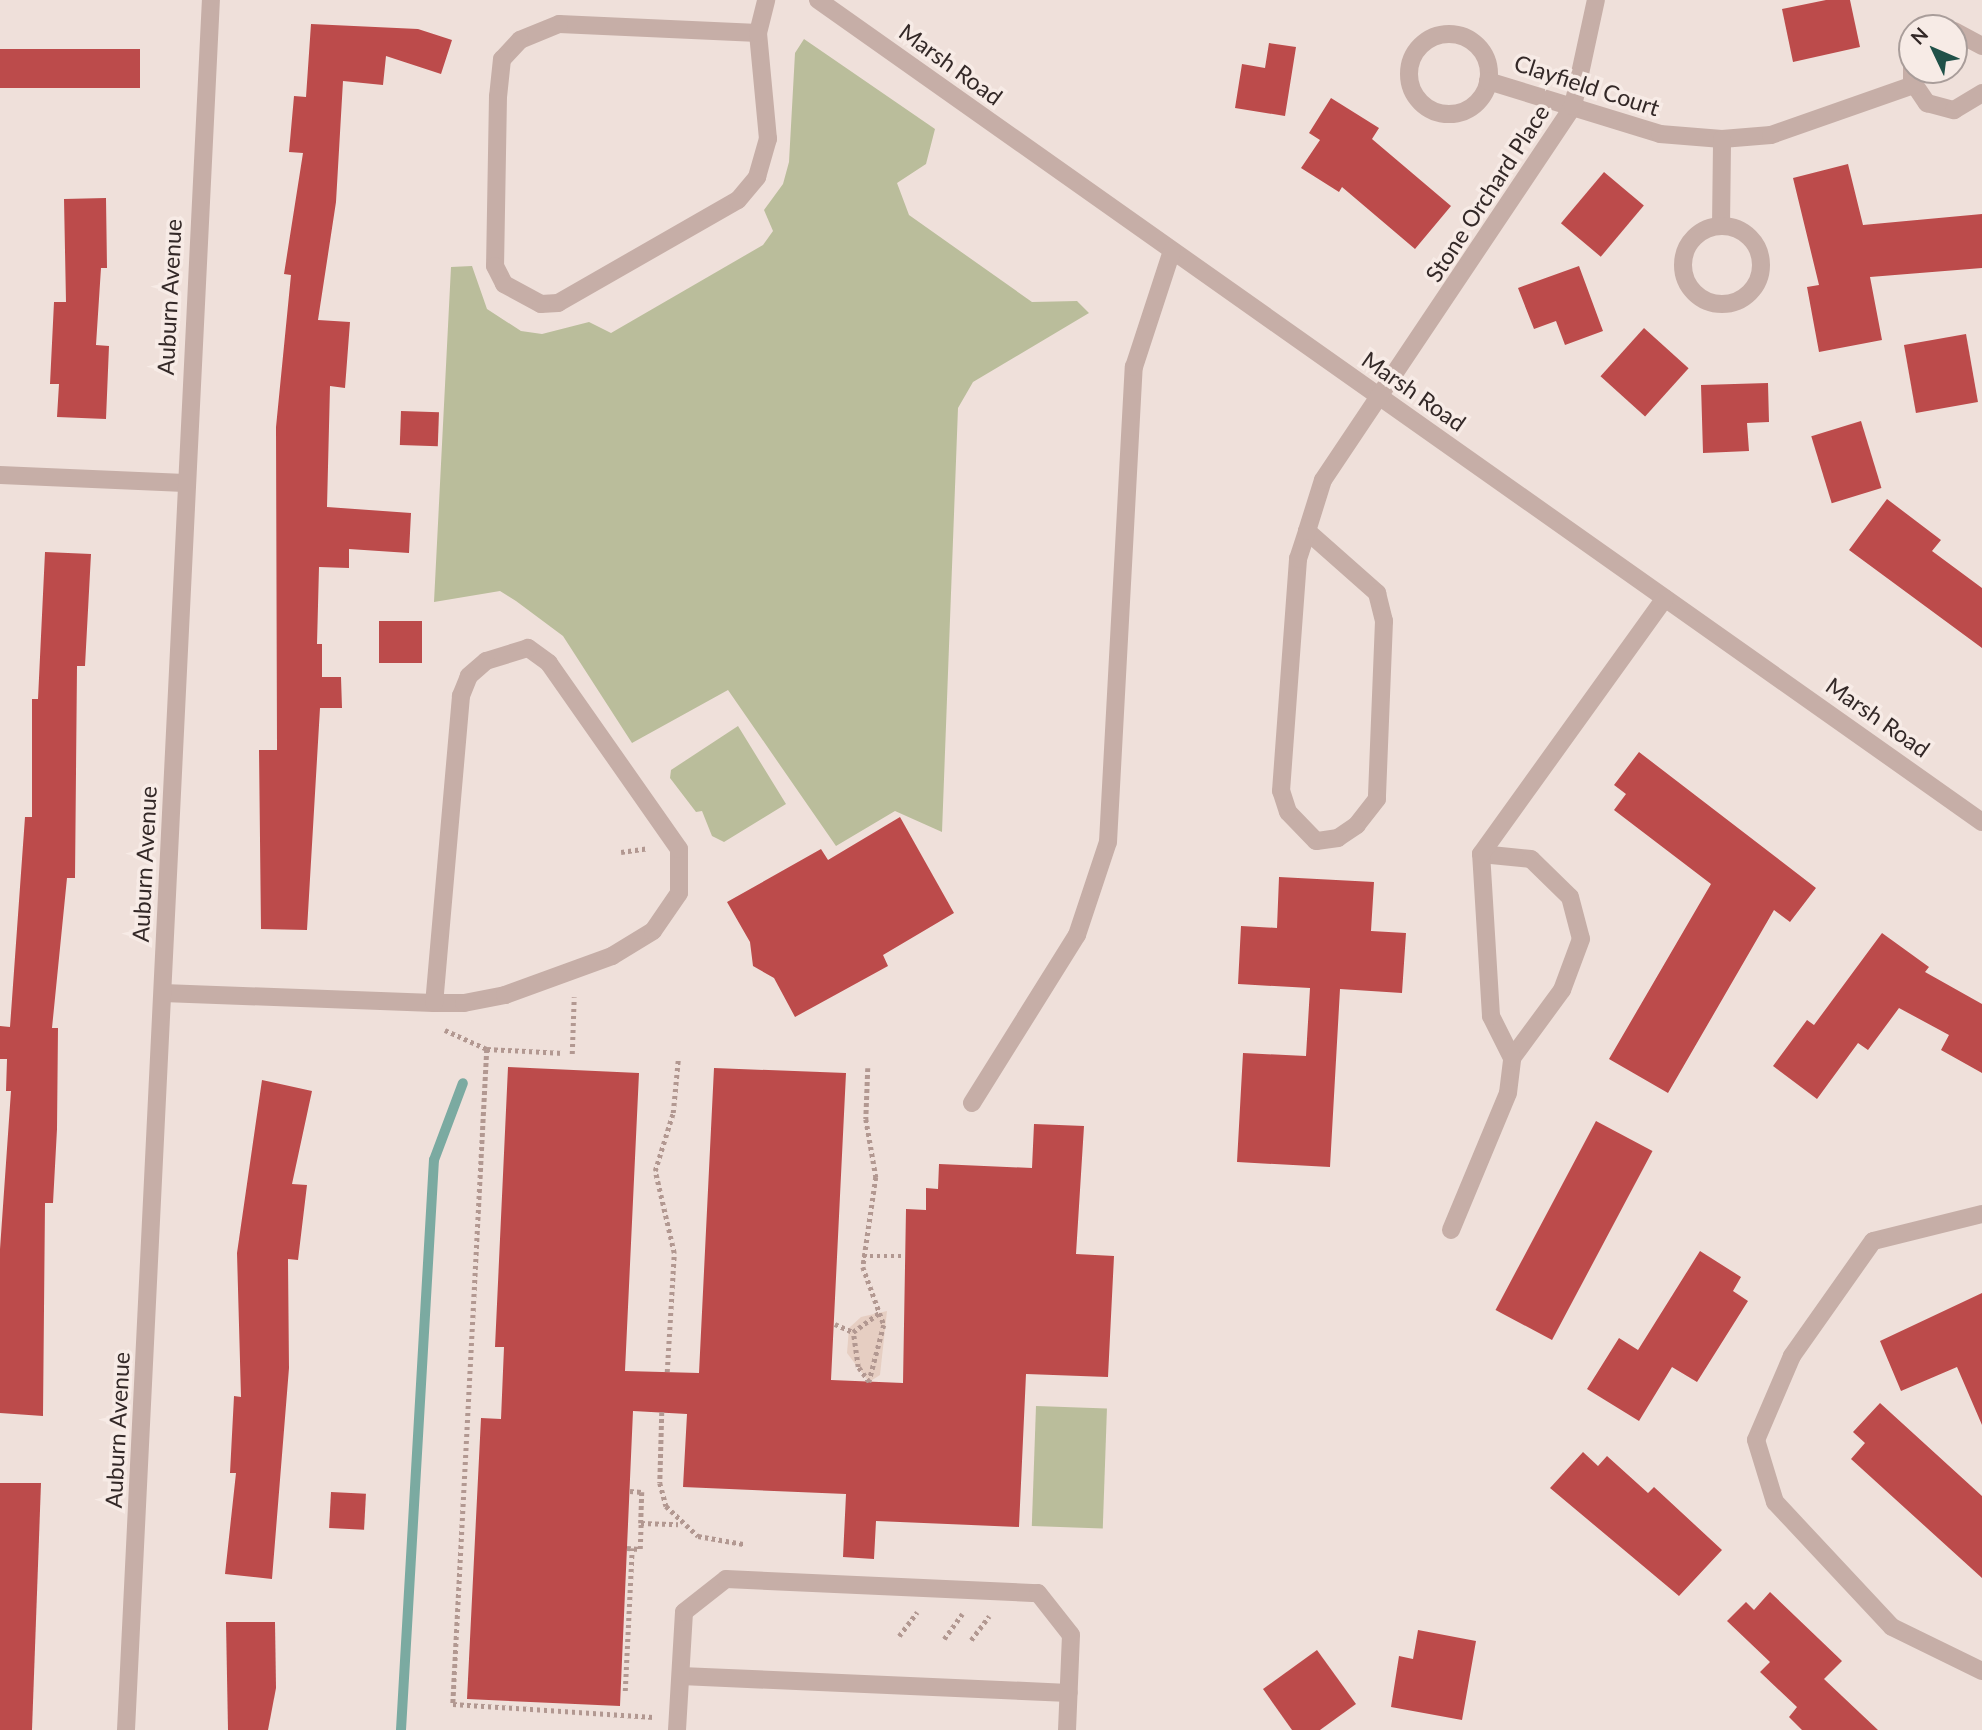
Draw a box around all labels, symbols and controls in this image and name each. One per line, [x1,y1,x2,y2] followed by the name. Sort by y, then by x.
[1898,14,1968,84] north arrow
[894,17,1008,111] street label: Marsh Road
[1906,22,1932,49] text: N
[1511,49,1663,121] street label: Clayfield Court
[1419,99,1555,287] street label: Stone Orchard Place
[151,218,187,376] street label: Auburn Avenue
[1357,345,1471,437] street label: Marsh Road
[1821,671,1935,763] street label: Marsh Road
[126,785,162,943] street label: Auburn Avenue
[99,1351,135,1509] street label: Auburn Avenue

